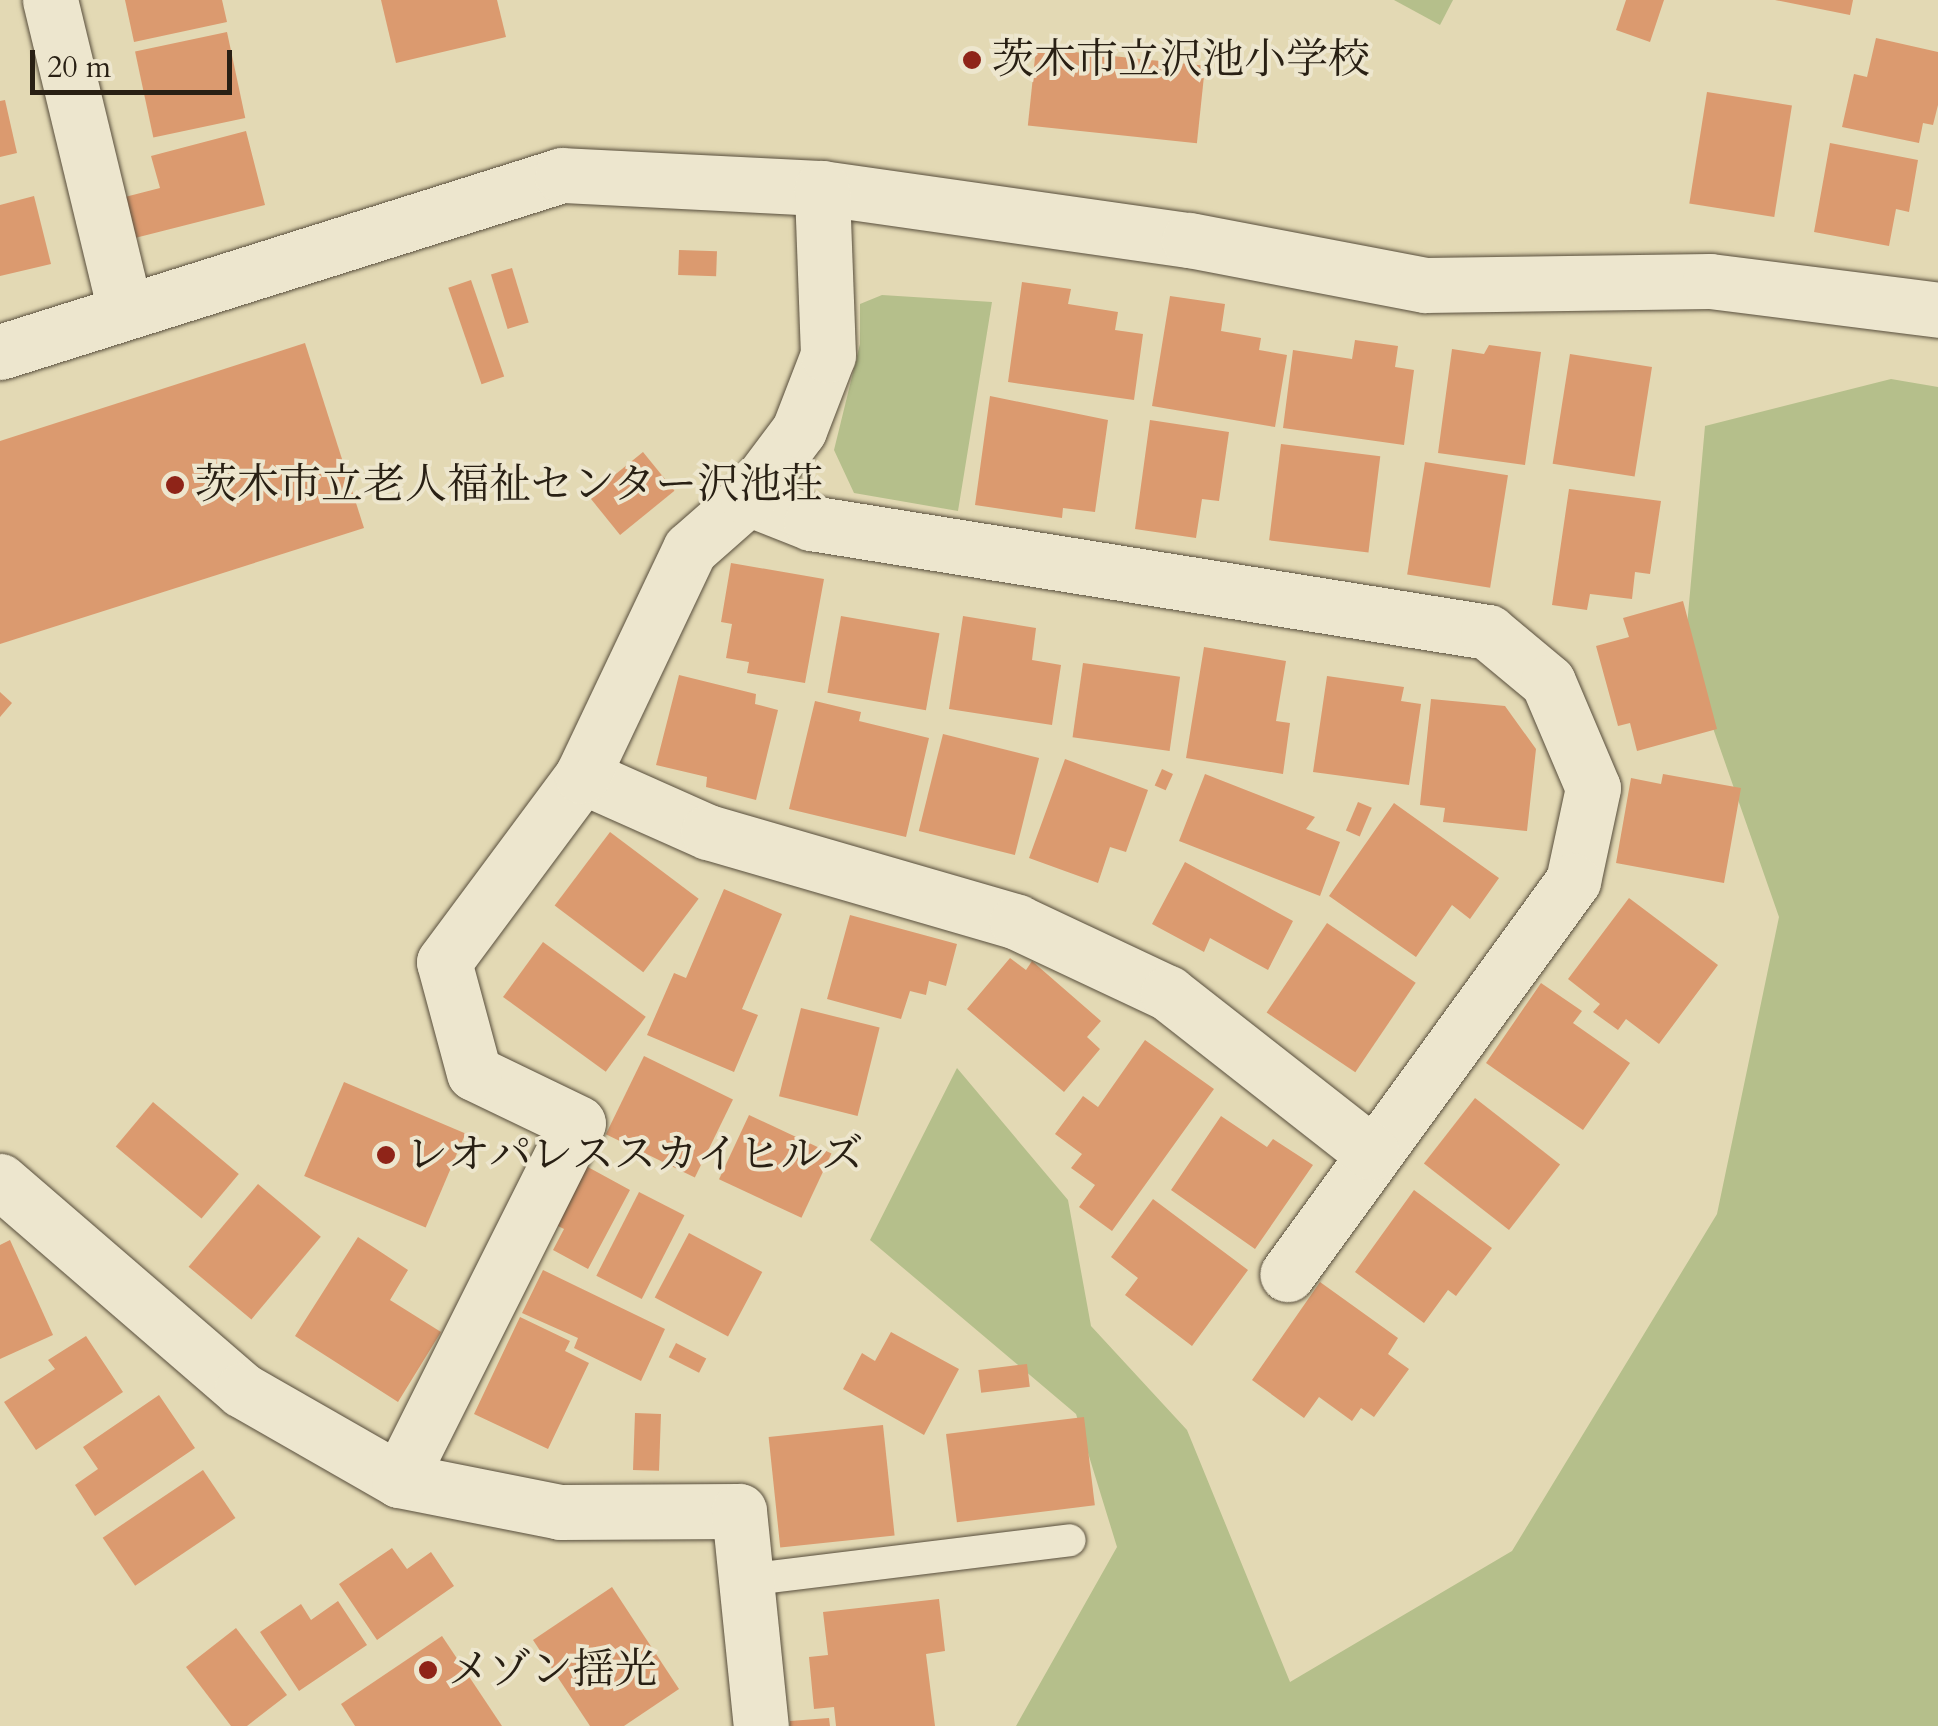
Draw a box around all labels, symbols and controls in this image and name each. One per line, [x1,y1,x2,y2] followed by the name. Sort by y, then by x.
[35,30,238,92] scale bar
[992,35,1370,85] place label: 茨木市立沢池小学校
[47,47,111,88] text: 20 m
[961,49,983,71] marker: 茨木市立沢池小学校
[195,460,825,510] place label: 茨木市立老人福祉センター沢池荘
[164,474,186,496] marker: 茨木市立老人福祉センター沢池荘
[406,1130,868,1180] place label: レオパレススカイヒルズ
[375,1144,397,1166] marker: レオパレススカイヒルズ
[448,1645,658,1695] place label: メゾン揺光
[417,1659,439,1681] marker: メゾン揺光

